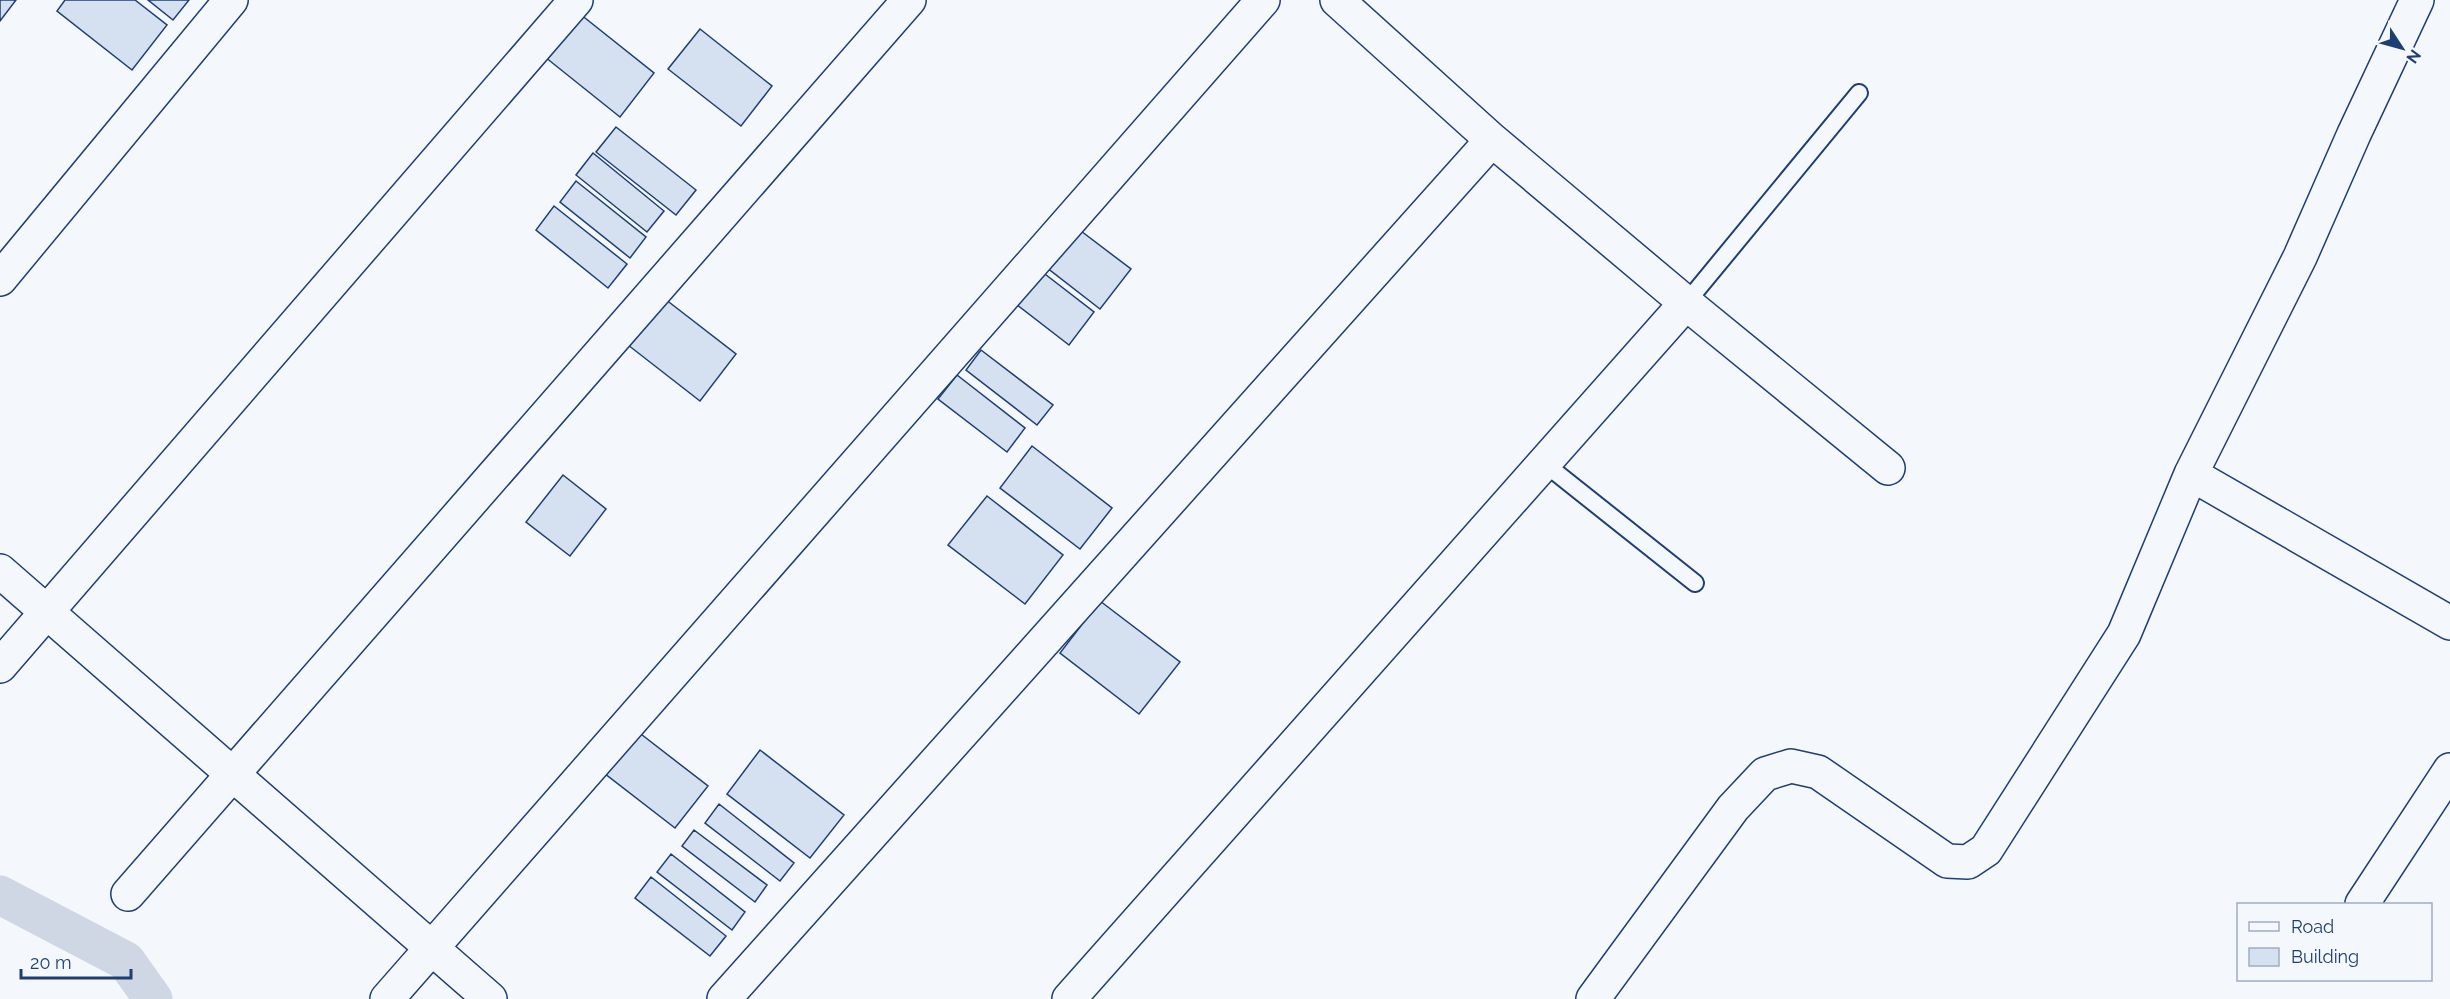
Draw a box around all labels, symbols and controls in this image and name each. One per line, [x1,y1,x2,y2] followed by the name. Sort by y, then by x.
[2372,18,2432,78] north arrow
[2402,46,2425,67] text: N
[2237,903,2432,981] legend
[2291,916,2334,937] text: Road
[21,942,130,980] scale bar
[2291,946,2359,967] text: Building
[30,952,72,973] text: 20 m

